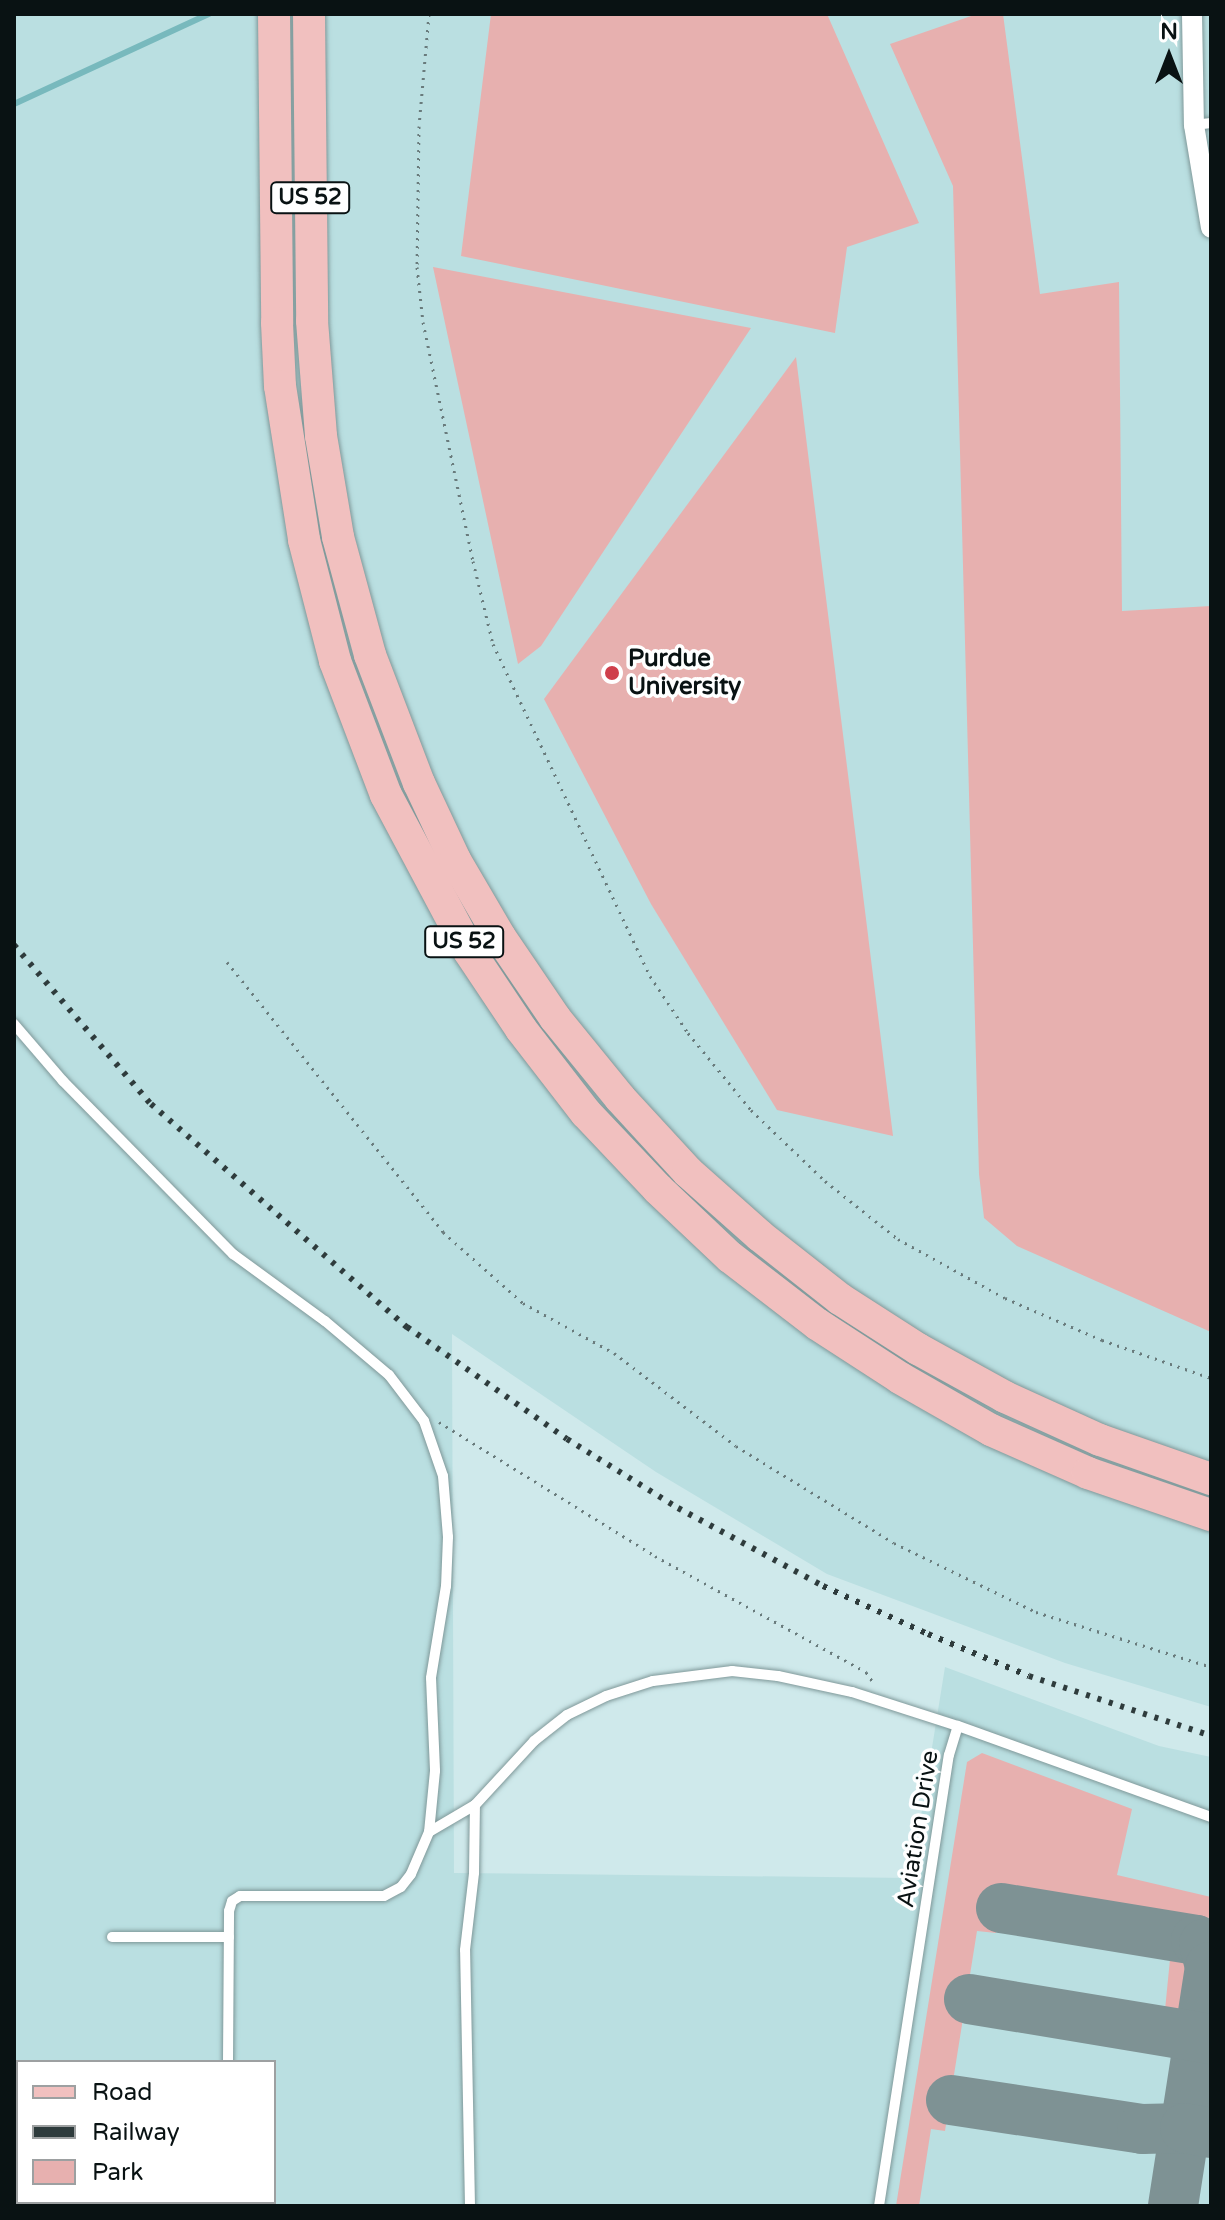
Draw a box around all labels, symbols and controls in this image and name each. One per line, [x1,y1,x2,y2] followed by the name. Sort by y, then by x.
[1129,16,1209,96] north arrow
[1160,19,1178,45] text: N
[270,180,350,216] road number: US 52
[628,645,741,701] place label: Purdue University
[603,664,621,682] marker: Purdue University
[424,924,504,960] road number: US 52
[891,1748,945,1910] street label: Aviation Drive
[16,2060,276,2204] legend
[92,2078,152,2107] text: Road
[92,2118,180,2147] text: Railway
[92,2158,143,2187] text: Park

